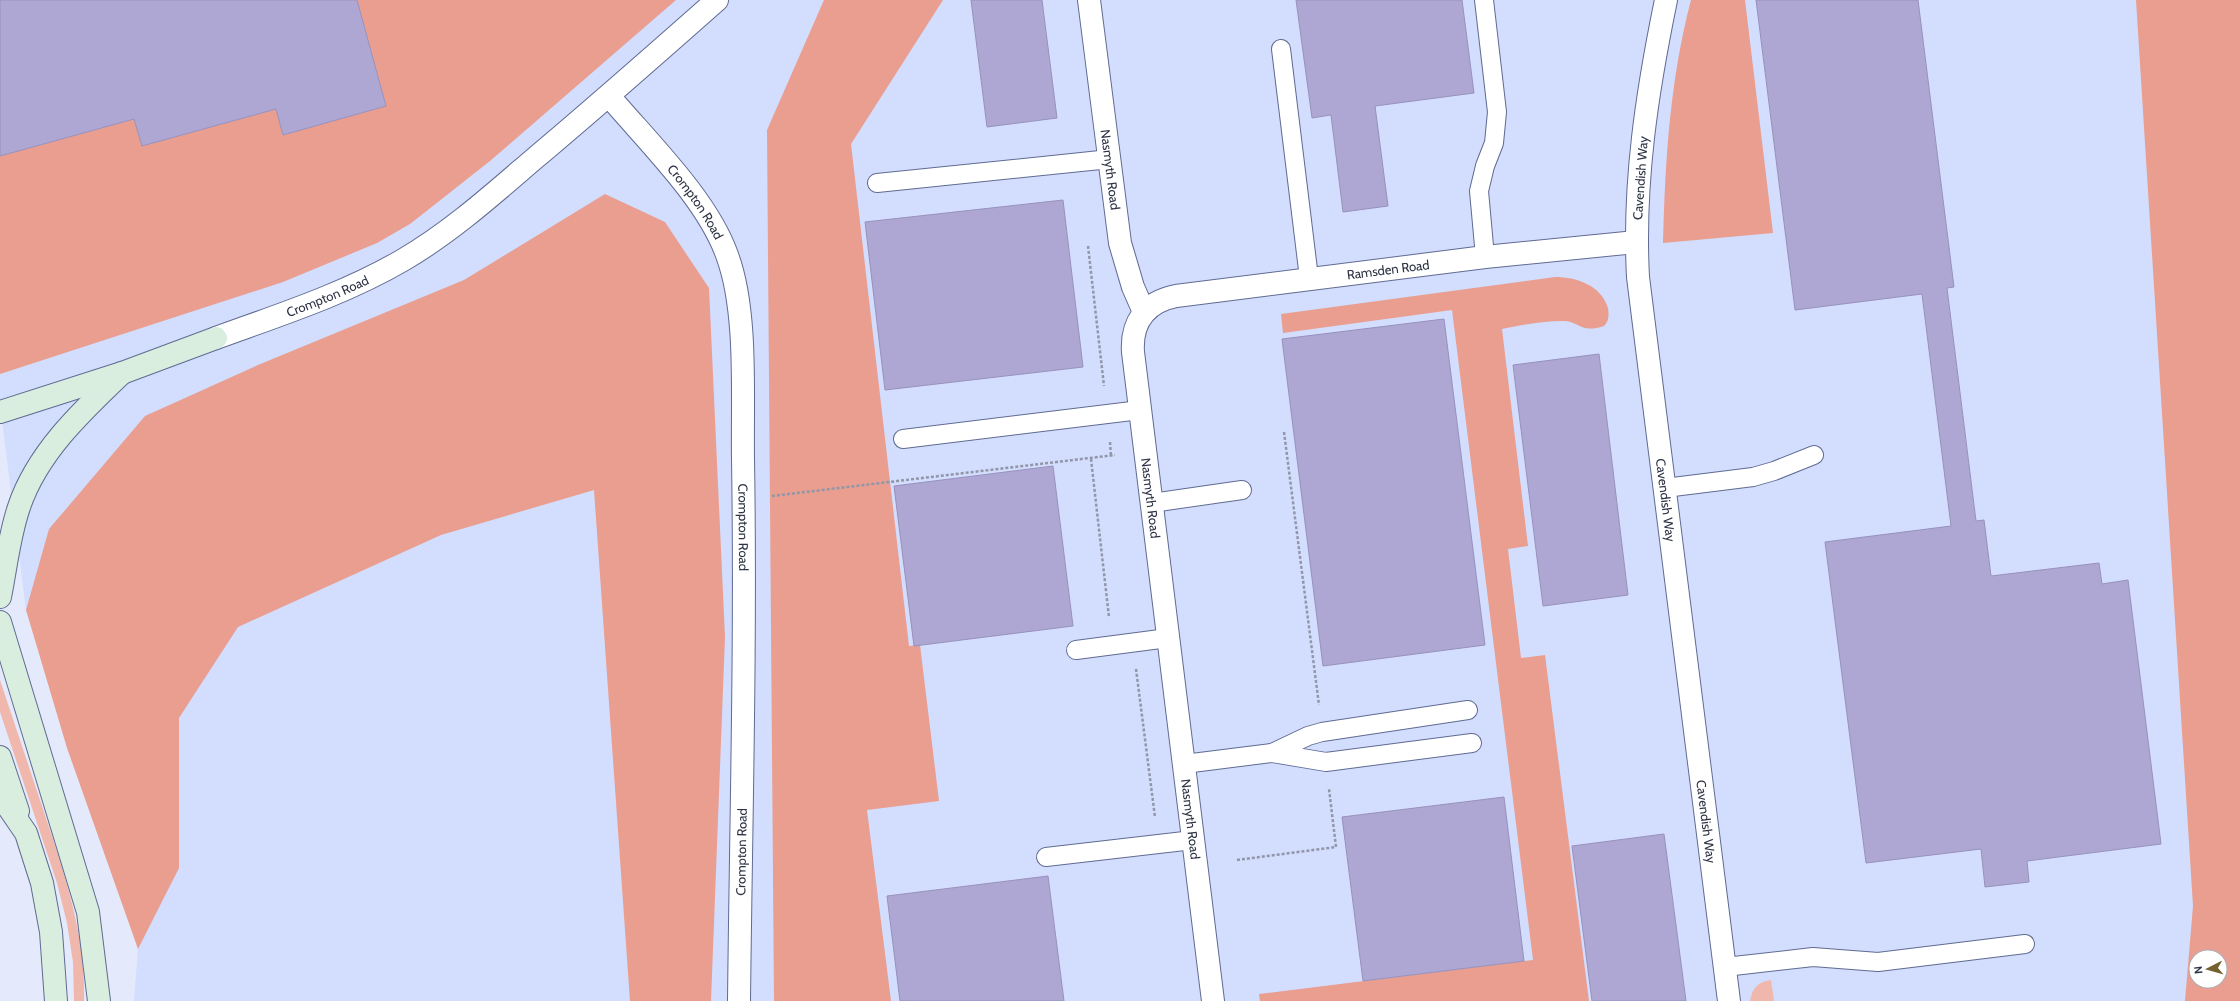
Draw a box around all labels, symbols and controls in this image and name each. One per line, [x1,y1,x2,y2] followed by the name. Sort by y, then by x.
[1098,128,1124,211] street label: Nasmyth Road
[1629,135,1651,220] street label: Cavendish Way
[664,161,727,242] street label: Crompton Road
[1346,256,1430,282] street label: Ramsden Road
[284,272,371,320] street label: Crompton Road
[1138,457,1164,539] street label: Nasmyth Road
[1653,457,1679,543] street label: Cavendish Way
[735,483,752,571] street label: Crompton Road
[1178,778,1204,860] street label: Nasmyth Road
[1693,779,1720,865] street label: Cavendish Way
[732,808,750,896] street label: Crompton Road
[2188,949,2228,989] north arrow
[2191,965,2205,975] text: N

